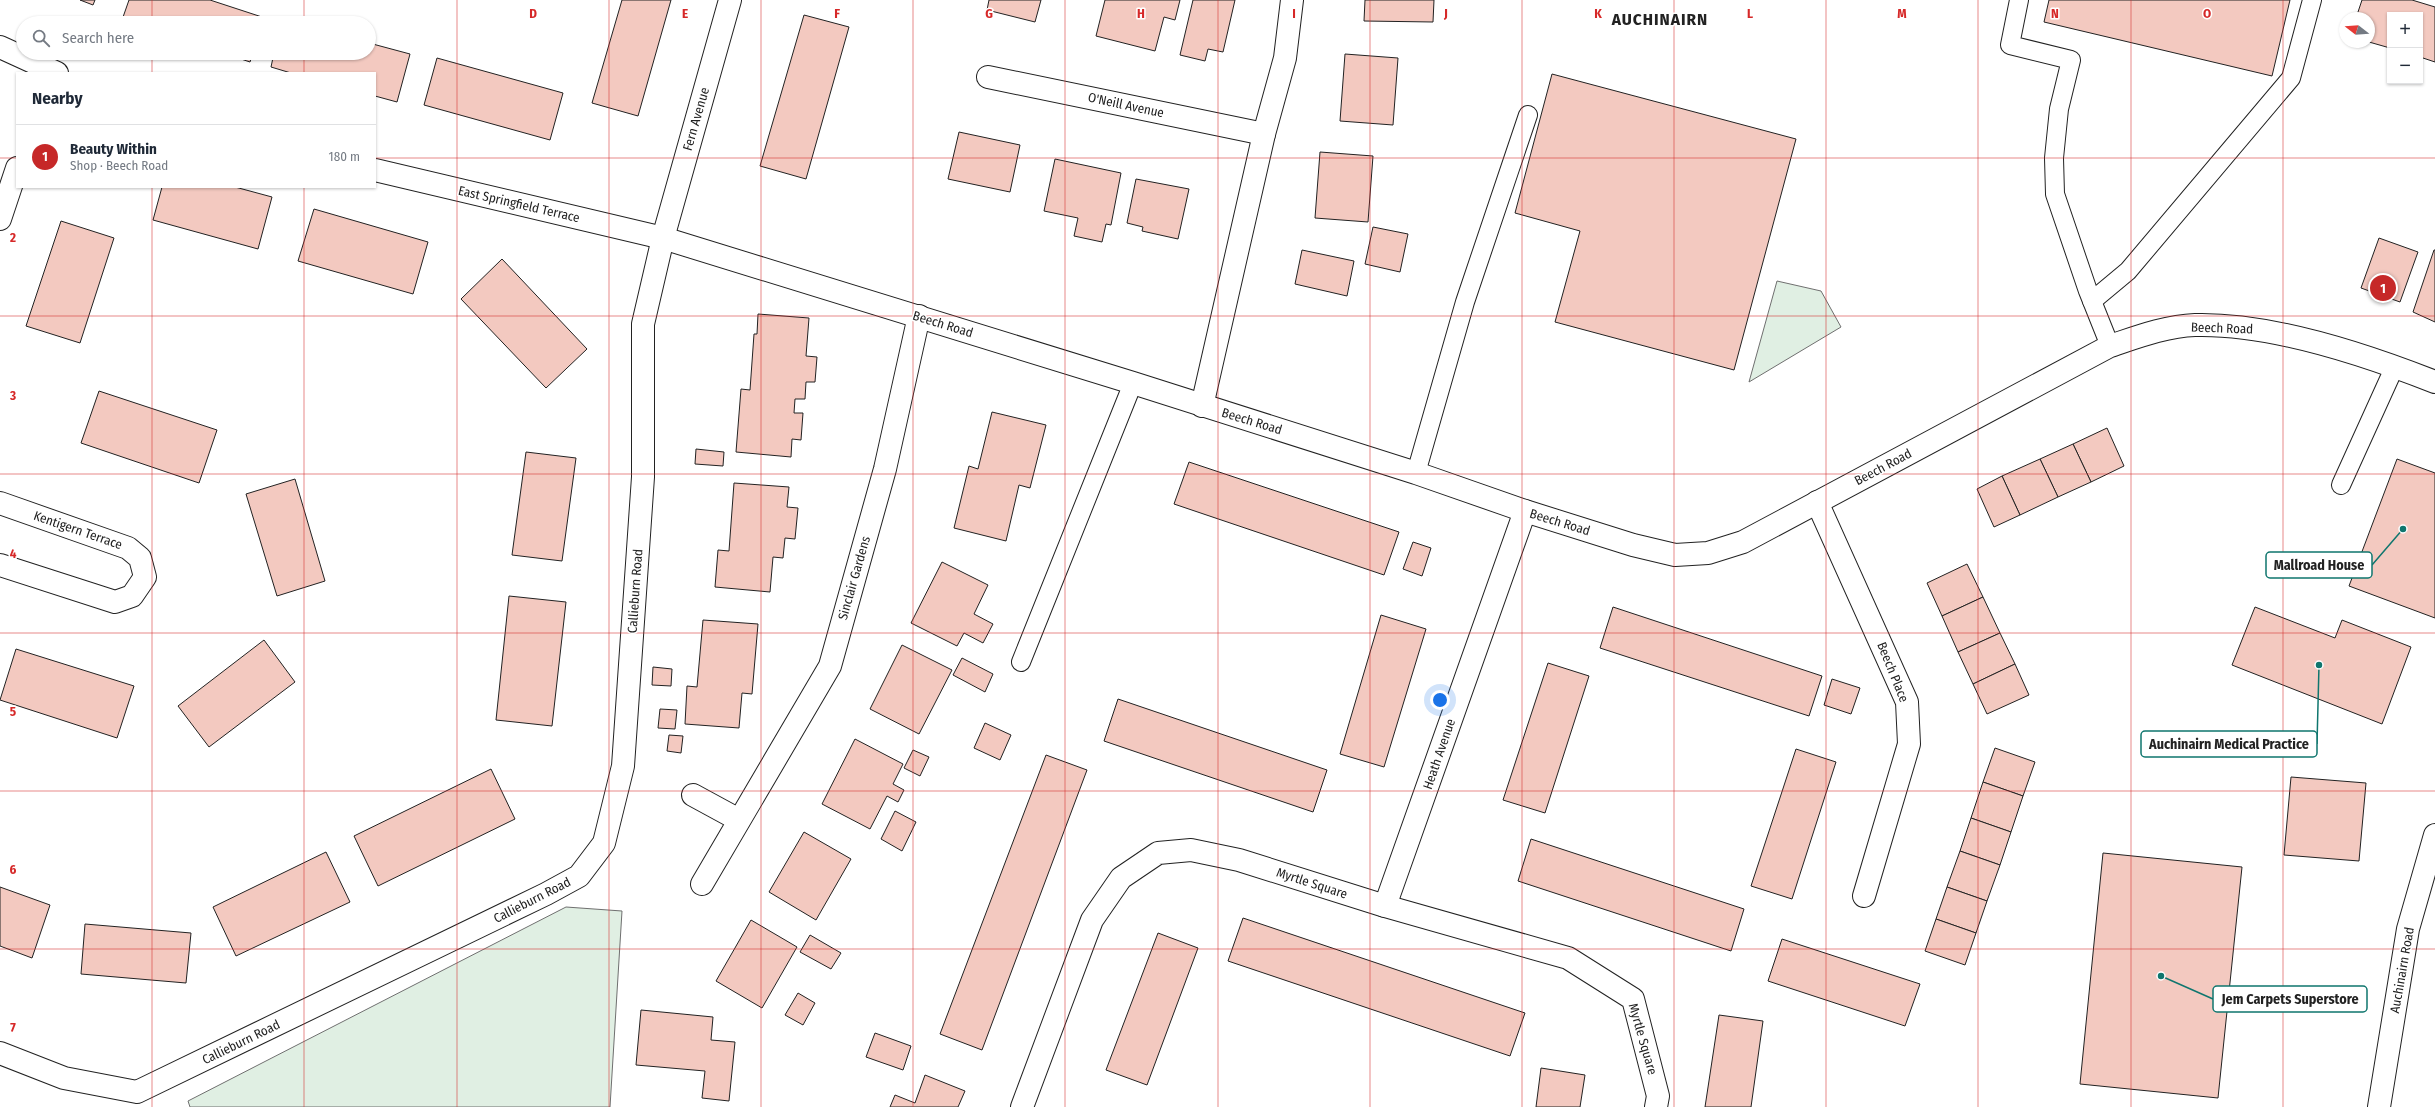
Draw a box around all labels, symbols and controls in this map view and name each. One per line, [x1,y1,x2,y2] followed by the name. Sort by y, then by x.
[529,6,537,21] text: D
[682,6,688,21] text: E
[834,6,840,21] text: F
[985,6,993,21] text: G
[1137,6,1145,21] text: H
[1292,6,1296,21] text: I
[1443,6,1448,21] text: J
[1594,6,1602,21] text: K
[1747,6,1753,21] text: L
[1897,6,1907,21] text: M
[2051,6,2059,21] text: N
[2203,6,2211,21] text: O
[1611,9,1708,30] district label: AUCHINAIRN
[2339,12,2375,48] north arrow
[2387,12,2423,84] map controls
[2387,12,2423,48] button: +
[16,16,376,60] search box
[30,27,52,49] icon: search
[62,29,134,47] text: Search here
[2387,48,2423,84] button: −
[680,86,712,152] street label: Fern Avenue
[32,88,83,109] text: Nearby
[1087,90,1165,120] street label: O'Neill Avenue
[70,140,157,158] text: Beauty Within
[42,149,48,164] text: 1
[329,149,360,164] text: 180 m
[70,158,168,173] text: Shop · Beech Road
[457,183,581,225] street label: East Springfield Terrace
[9,230,16,245] text: 2
[2370,273,2396,303] pin: 1
[911,308,975,340] street label: Beech Road
[2191,319,2253,337] street label: Beech Road
[9,388,16,403] text: 3
[1220,405,1284,437] street label: Beech Road
[1852,446,1914,488] street label: Beech Road
[1528,506,1592,538] street label: Beech Road
[32,508,124,552] street label: Kentigern Terrace
[835,534,873,622] street label: Sinclair Gardens
[10,546,17,561] text: 4
[625,548,645,634] street label: Callieburn Road
[2266,552,2372,578] callout: Mallroad House
[2274,557,2364,574] text: Mallroad House
[1874,640,1912,704] street label: Beech Place
[1430,690,1450,710] your location
[10,704,16,719] text: 5
[1420,717,1458,791] street label: Heath Avenue
[2141,731,2317,757] callout: Auchinairn Medical Practice
[2148,736,2309,753] text: Auchinairn Medical Practice
[10,862,17,877] text: 6
[1275,864,1349,902] street label: Myrtle Square
[491,874,573,926] street label: Callieburn Road
[2387,926,2417,1014] street label: Auchinairn Road
[2213,986,2367,1012] callout: Jem Carpets Superstore
[2220,991,2359,1008] text: Jem Carpets Superstore
[1626,1001,1660,1077] street label: Myrtle Square
[200,1017,282,1067] street label: Callieburn Road
[10,1020,16,1035] text: 7

